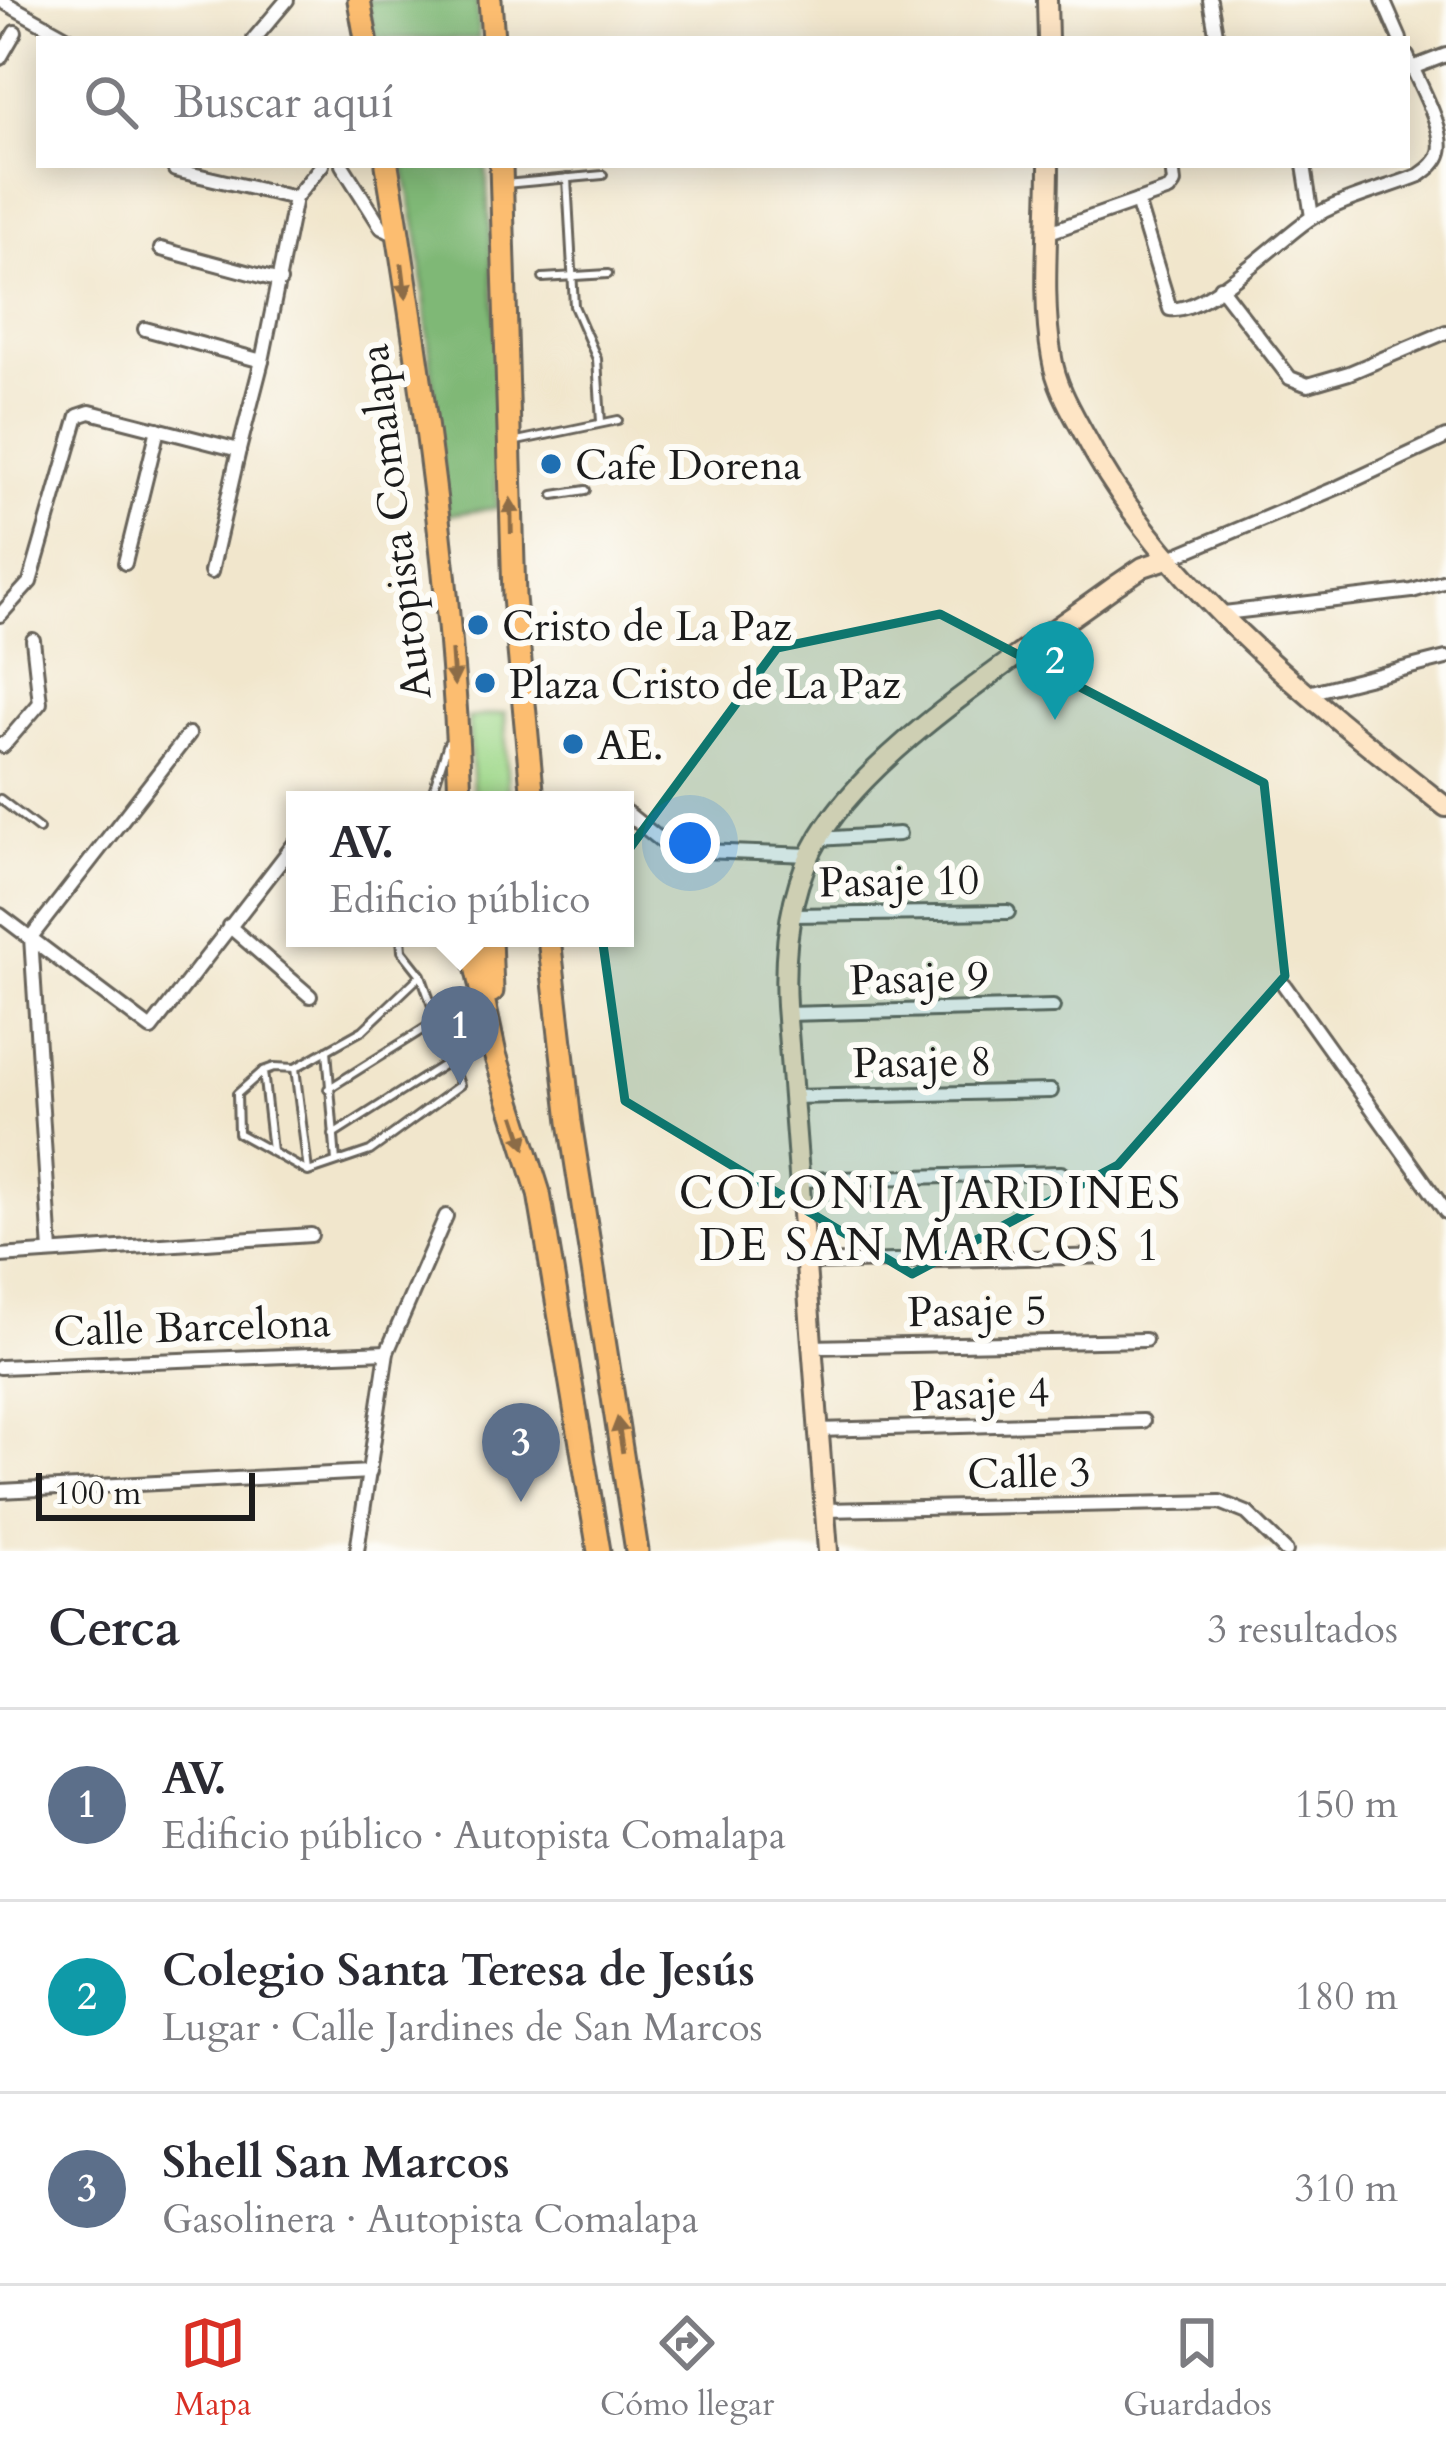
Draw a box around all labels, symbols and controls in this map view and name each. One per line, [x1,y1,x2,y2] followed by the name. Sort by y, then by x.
[36,36,1410,168] search box
[78,69,144,135] icon: search
[174,72,394,133] text: Buscar aquí
[395,262,414,300] one-way arrow
[345,341,446,703] street label: Autopista Comalapa
[575,437,802,494] place label: Cafe Dorena
[538,451,564,477] marker: Cafe Dorena
[502,496,521,534] one-way arrow
[502,598,792,655] place label: Cristo de La Paz
[465,612,491,638] marker: Cristo de La Paz
[1016,621,1094,720] pin: 2
[443,649,462,687] one-way arrow
[509,656,901,713] place label: Plaza Cristo de La Paz
[472,670,498,696] marker: Plaza Cristo de La Paz
[597,717,663,774] place label: AE.
[560,731,586,757] marker: AE.
[286,791,634,947] popup
[330,812,394,873] text: AV.
[660,813,720,873] your location
[818,852,980,911] street label: Pasaje 10
[330,873,590,926] text: Edificio público
[849,948,989,1009] street label: Pasaje 9
[421,986,499,1085] pin: 1
[852,1033,992,1092] street label: Pasaje 8
[512,1114,530,1151] one-way arrow
[679,1163,1183,1276] district label: COLONIA JARDINES DE SAN MARCOS 1
[907,1282,1047,1341] street label: Pasaje 5
[52,1294,332,1361] street label: Calle Barcelona
[910,1364,1050,1425] street label: Pasaje 4
[482,1403,560,1502] pin: 3
[611,1416,629,1454] one-way arrow
[967,1444,1091,1503] street label: Calle 3
[36,1467,255,1520] scale bar
[54,1471,141,1516] text: 100 m
[48,1594,180,1664] text: Cerca
[1207,1603,1398,1656] text: 3 resultados
[162,1748,226,1809] text: AV.
[77,1778,97,1831] text: 1
[1295,1778,1398,1831] text: 150 m
[162,1809,786,1862] text: Edificio público · Autopista Comalapa
[162,1940,755,2001] text: Colegio Santa Teresa de Jesús
[77,1970,97,2023] text: 2
[1295,1970,1398,2023] text: 180 m
[162,2001,763,2054] text: Lugar · Calle Jardines de San Marcos
[162,2132,510,2193] text: Shell San Marcos
[77,2162,97,2215] text: 3
[1295,2162,1398,2215] text: 310 m
[162,2193,699,2246] text: Gasolinera · Autopista Comalapa
[174,2310,251,2427] tab: Mapa
[600,2310,774,2427] tab: Cómo llegar
[1123,2310,1272,2427] tab: Guardados

